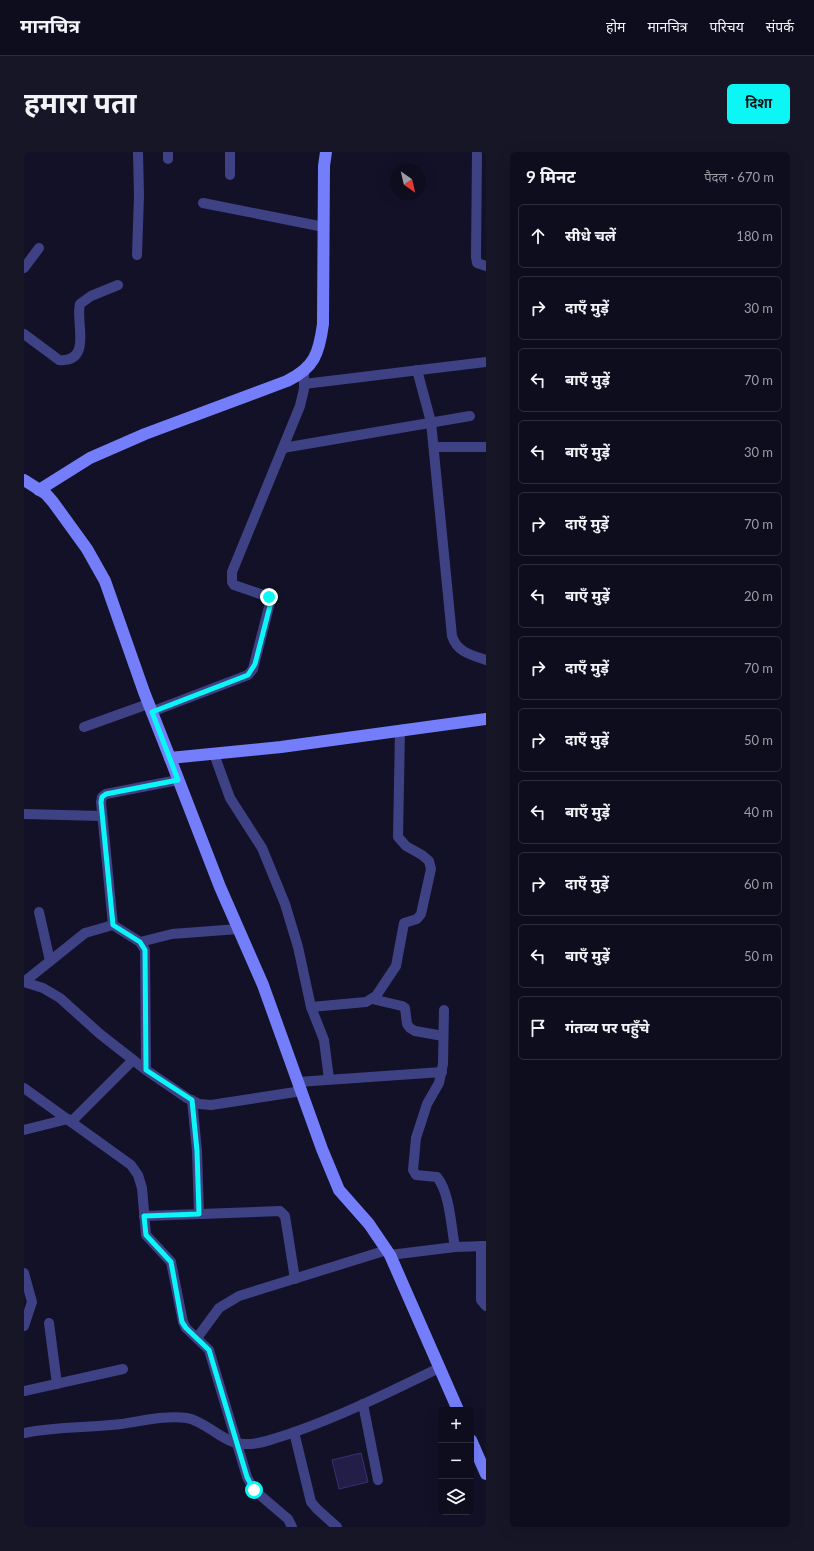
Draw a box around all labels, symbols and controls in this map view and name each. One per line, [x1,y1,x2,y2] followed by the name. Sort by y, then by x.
[20,14,80,37] text: मानचित्र
[606,18,625,35] text: होम
[647,18,688,35] text: मानचित्र
[710,18,744,35] text: परिचय
[766,18,794,35] text: संपर्क
[727,84,790,124] button: दिशा
[24,85,137,119] text: हमारा पता
[390,164,426,200] north arrow
[526,166,576,187] text: 9 मिनट
[704,169,774,185] text: पैदल · 670 m
[527,225,549,247] icon: ahead
[565,226,616,244] text: सीधे चलें
[736,228,773,244] text: 180 m
[527,297,549,319] icon: right
[565,298,609,316] text: दाएँ मुड़ें
[744,300,773,316] text: 30 m
[527,369,549,391] icon: left
[565,370,610,388] text: बाएँ मुड़ें
[744,372,773,388] text: 70 m
[527,441,549,463] icon: left
[565,442,610,460] text: बाएँ मुड़ें
[744,444,773,460] text: 30 m
[527,513,549,535] icon: right
[565,514,609,532] text: दाएँ मुड़ें
[744,516,773,532] text: 70 m
[527,585,549,607] icon: left
[565,586,610,604] text: बाएँ मुड़ें
[260,588,278,606] route end
[744,588,773,604] text: 20 m
[527,657,549,679] icon: right
[565,658,609,676] text: दाएँ मुड़ें
[744,660,773,676] text: 70 m
[527,729,549,751] icon: right
[565,730,609,748] text: दाएँ मुड़ें
[744,732,773,748] text: 50 m
[527,801,549,823] icon: left
[565,802,610,820] text: बाएँ मुड़ें
[744,804,773,820] text: 40 m
[527,873,549,895] icon: right
[565,874,609,892] text: दाएँ मुड़ें
[744,876,773,892] text: 60 m
[527,945,549,967] icon: left
[565,946,610,964] text: बाएँ मुड़ें
[744,948,773,964] text: 50 m
[527,1017,549,1039] icon: arrive
[565,1018,649,1036] text: गंतव्य पर पहुँचे
[438,1407,474,1515] map controls
[438,1407,474,1443] button: +
[438,1443,474,1479] button: −
[438,1479,474,1515] button: layers
[245,1481,263,1499] route start

